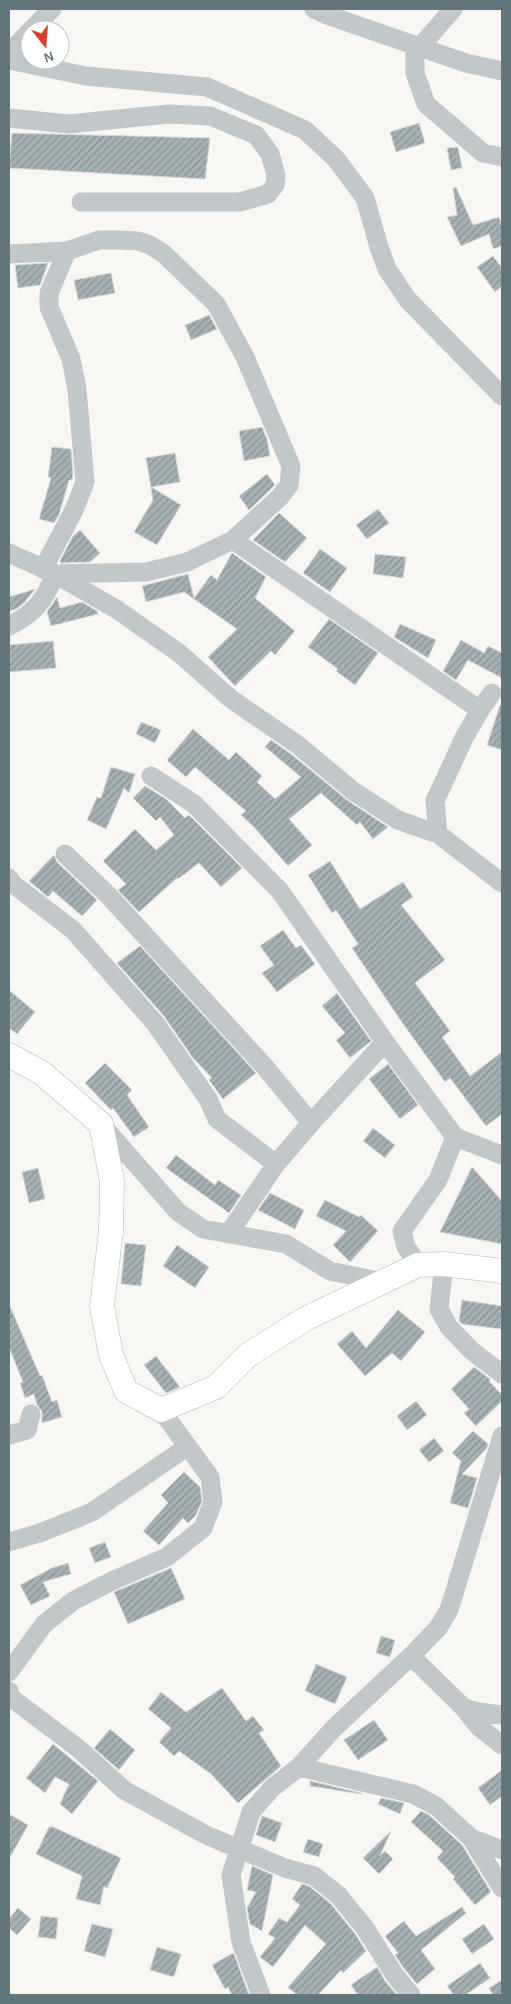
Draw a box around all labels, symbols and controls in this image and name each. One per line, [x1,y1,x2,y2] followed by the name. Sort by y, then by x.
[20,20,70,70] north arrow
[41,47,56,67] text: N

